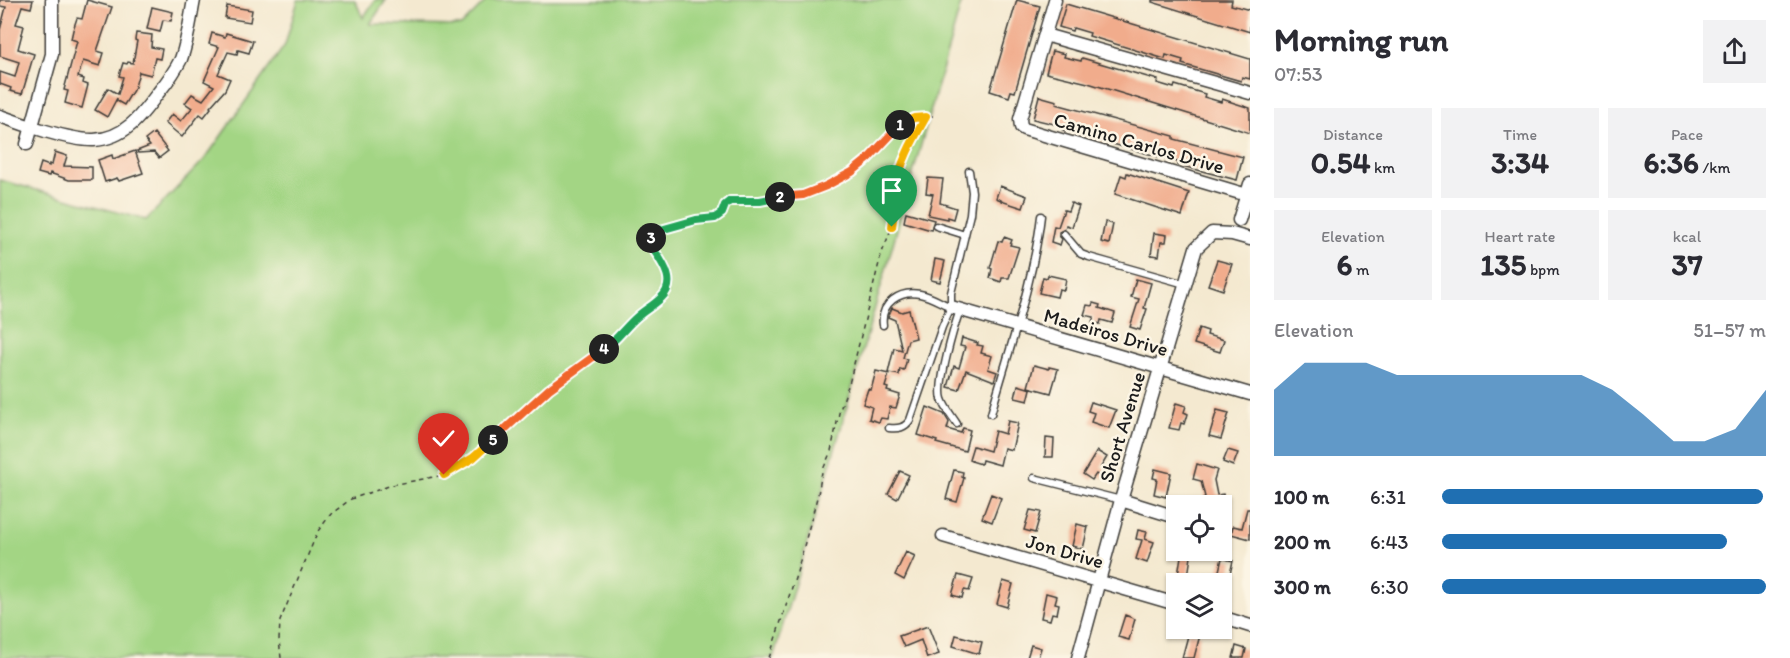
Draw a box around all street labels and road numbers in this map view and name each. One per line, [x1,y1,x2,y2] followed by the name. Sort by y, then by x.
[1051,107,1227,179] street label: Camino Carlos Drive
[1041,303,1171,361] street label: Madeiros Drive
[1094,369,1150,485] street label: Short Avenue
[1023,528,1107,574] street label: Jon Drive

